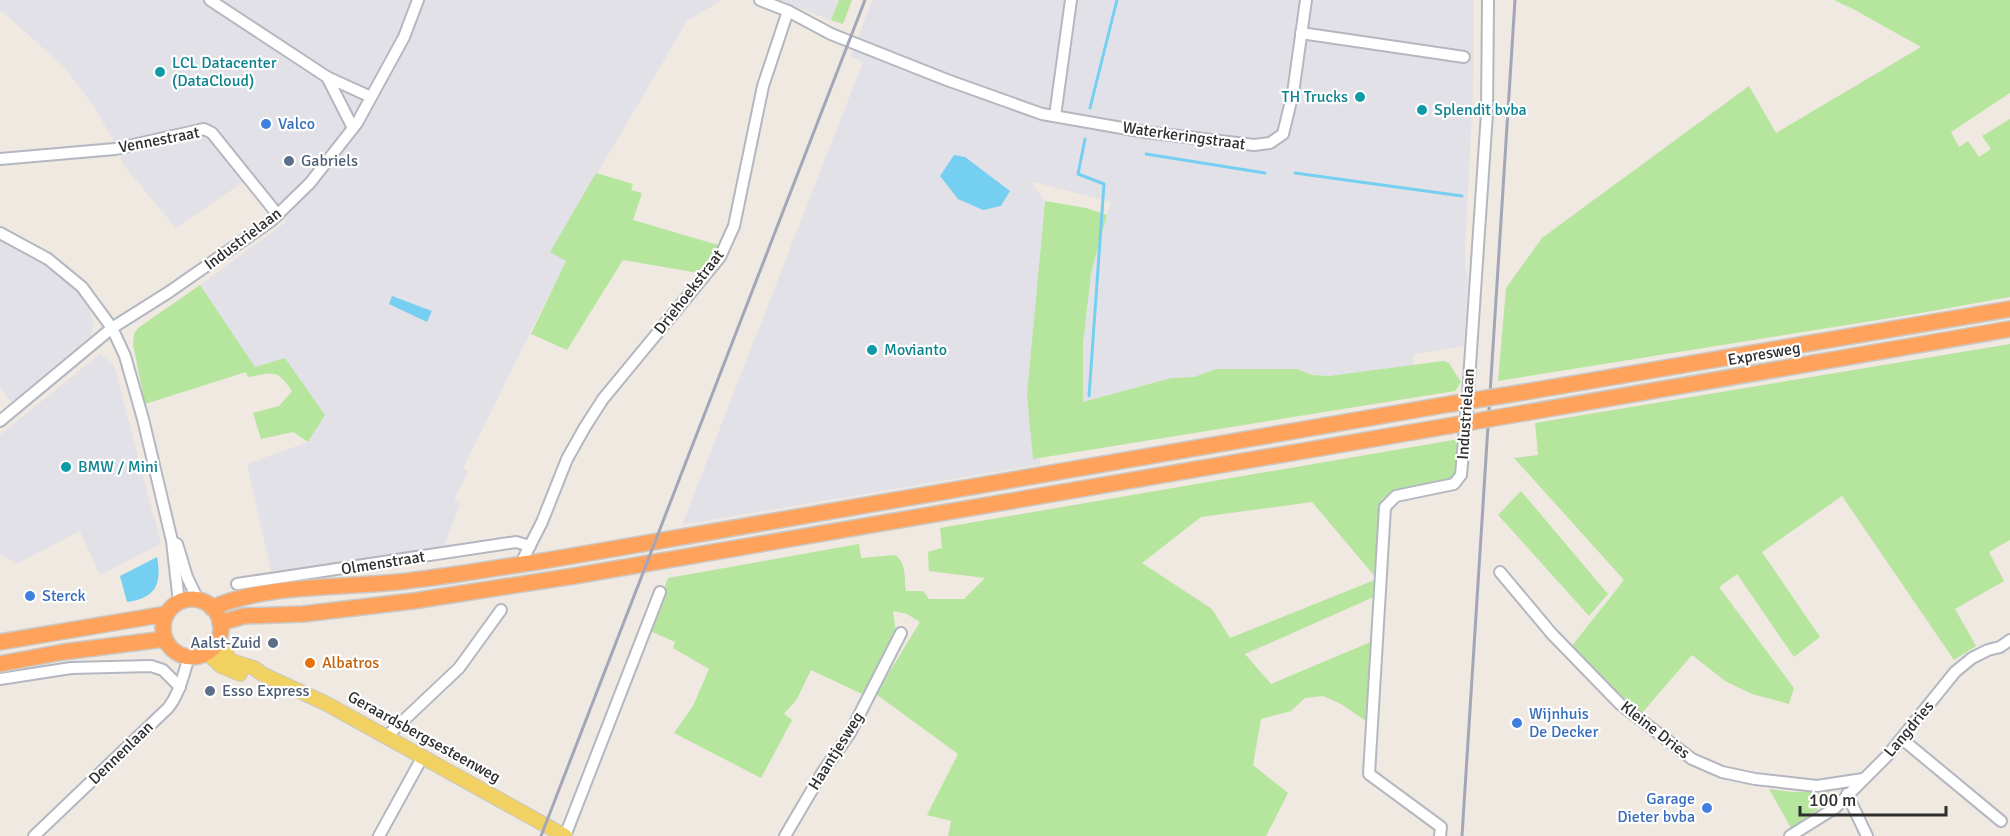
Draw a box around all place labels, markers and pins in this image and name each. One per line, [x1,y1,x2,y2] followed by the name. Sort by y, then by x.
[172,53,277,91] place label: LCL Datacenter (DataCloud)
[153,65,167,79] marker: LCL Datacenter (DataCloud)
[1282,87,1348,107] place label: TH Trucks
[1353,90,1367,104] marker: TH Trucks
[1434,100,1527,120] place label: Splendit bvba
[1415,103,1429,117] marker: Splendit bvba
[278,114,315,134] place label: Valco
[259,117,273,131] marker: Valco
[301,151,358,171] place label: Gabriels
[282,154,296,168] marker: Gabriels
[884,340,947,360] place label: Movianto
[865,343,879,357] marker: Movianto
[78,457,158,477] place label: BMW / Mini
[59,460,73,474] marker: BMW / Mini
[42,586,86,606] place label: Sterck
[23,589,37,603] marker: Sterck
[190,633,261,653] place label: Aalst-Zuid
[266,636,280,650] marker: Aalst-Zuid
[322,653,379,673] place label: Albatros
[303,656,317,670] marker: Albatros
[222,681,309,701] place label: Esso Express
[203,684,217,698] marker: Esso Express
[1529,704,1599,742] place label: Wijnhuis De Decker
[1510,716,1524,730] marker: Wijnhuis De Decker
[1617,789,1695,827] place label: Garage Dieter bvba
[1700,801,1714,815] marker: Garage Dieter bvba

